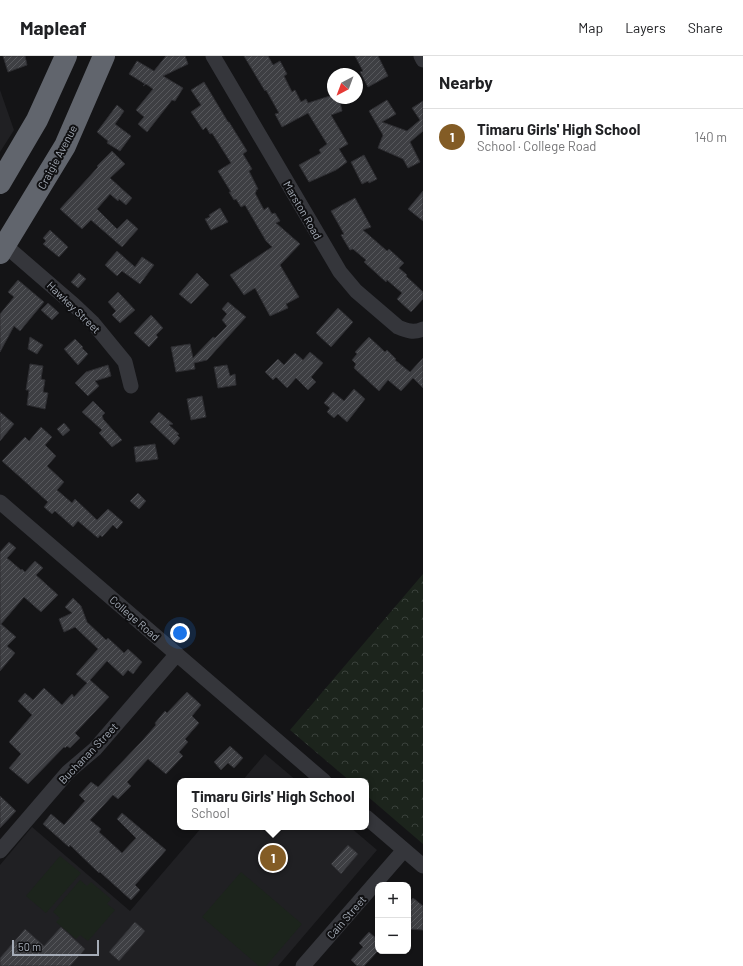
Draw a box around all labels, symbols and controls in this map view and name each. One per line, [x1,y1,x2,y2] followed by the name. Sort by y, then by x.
[20,16,87,39] text: Mapleaf
[578,19,603,36] text: Map
[625,19,666,36] text: Layers
[688,19,723,36] text: Share
[327,68,363,104] north arrow
[439,72,493,92] text: Nearby
[477,120,640,138] text: Timaru Girls' High School
[35,123,79,191] street label: Craigie Avenue
[450,129,454,145] text: 1
[695,129,727,145] text: 140 m
[477,138,596,154] text: School · College Road
[281,179,325,241] street label: Marston Road
[45,278,103,336] street label: Hawkey Street
[107,593,163,643] street label: College Road
[170,623,190,643] your location
[56,720,120,786] street label: Buchanan Street
[177,778,369,830] popup
[191,787,355,805] text: Timaru Girls' High School
[191,805,230,821] text: School
[260,843,286,873] pin: 1
[375,882,411,954] map controls
[375,882,411,918] button: +
[324,893,368,941] street label: Cain Street
[375,918,411,954] button: −
[12,938,99,957] scale bar
[18,940,41,953] text: 50 m

